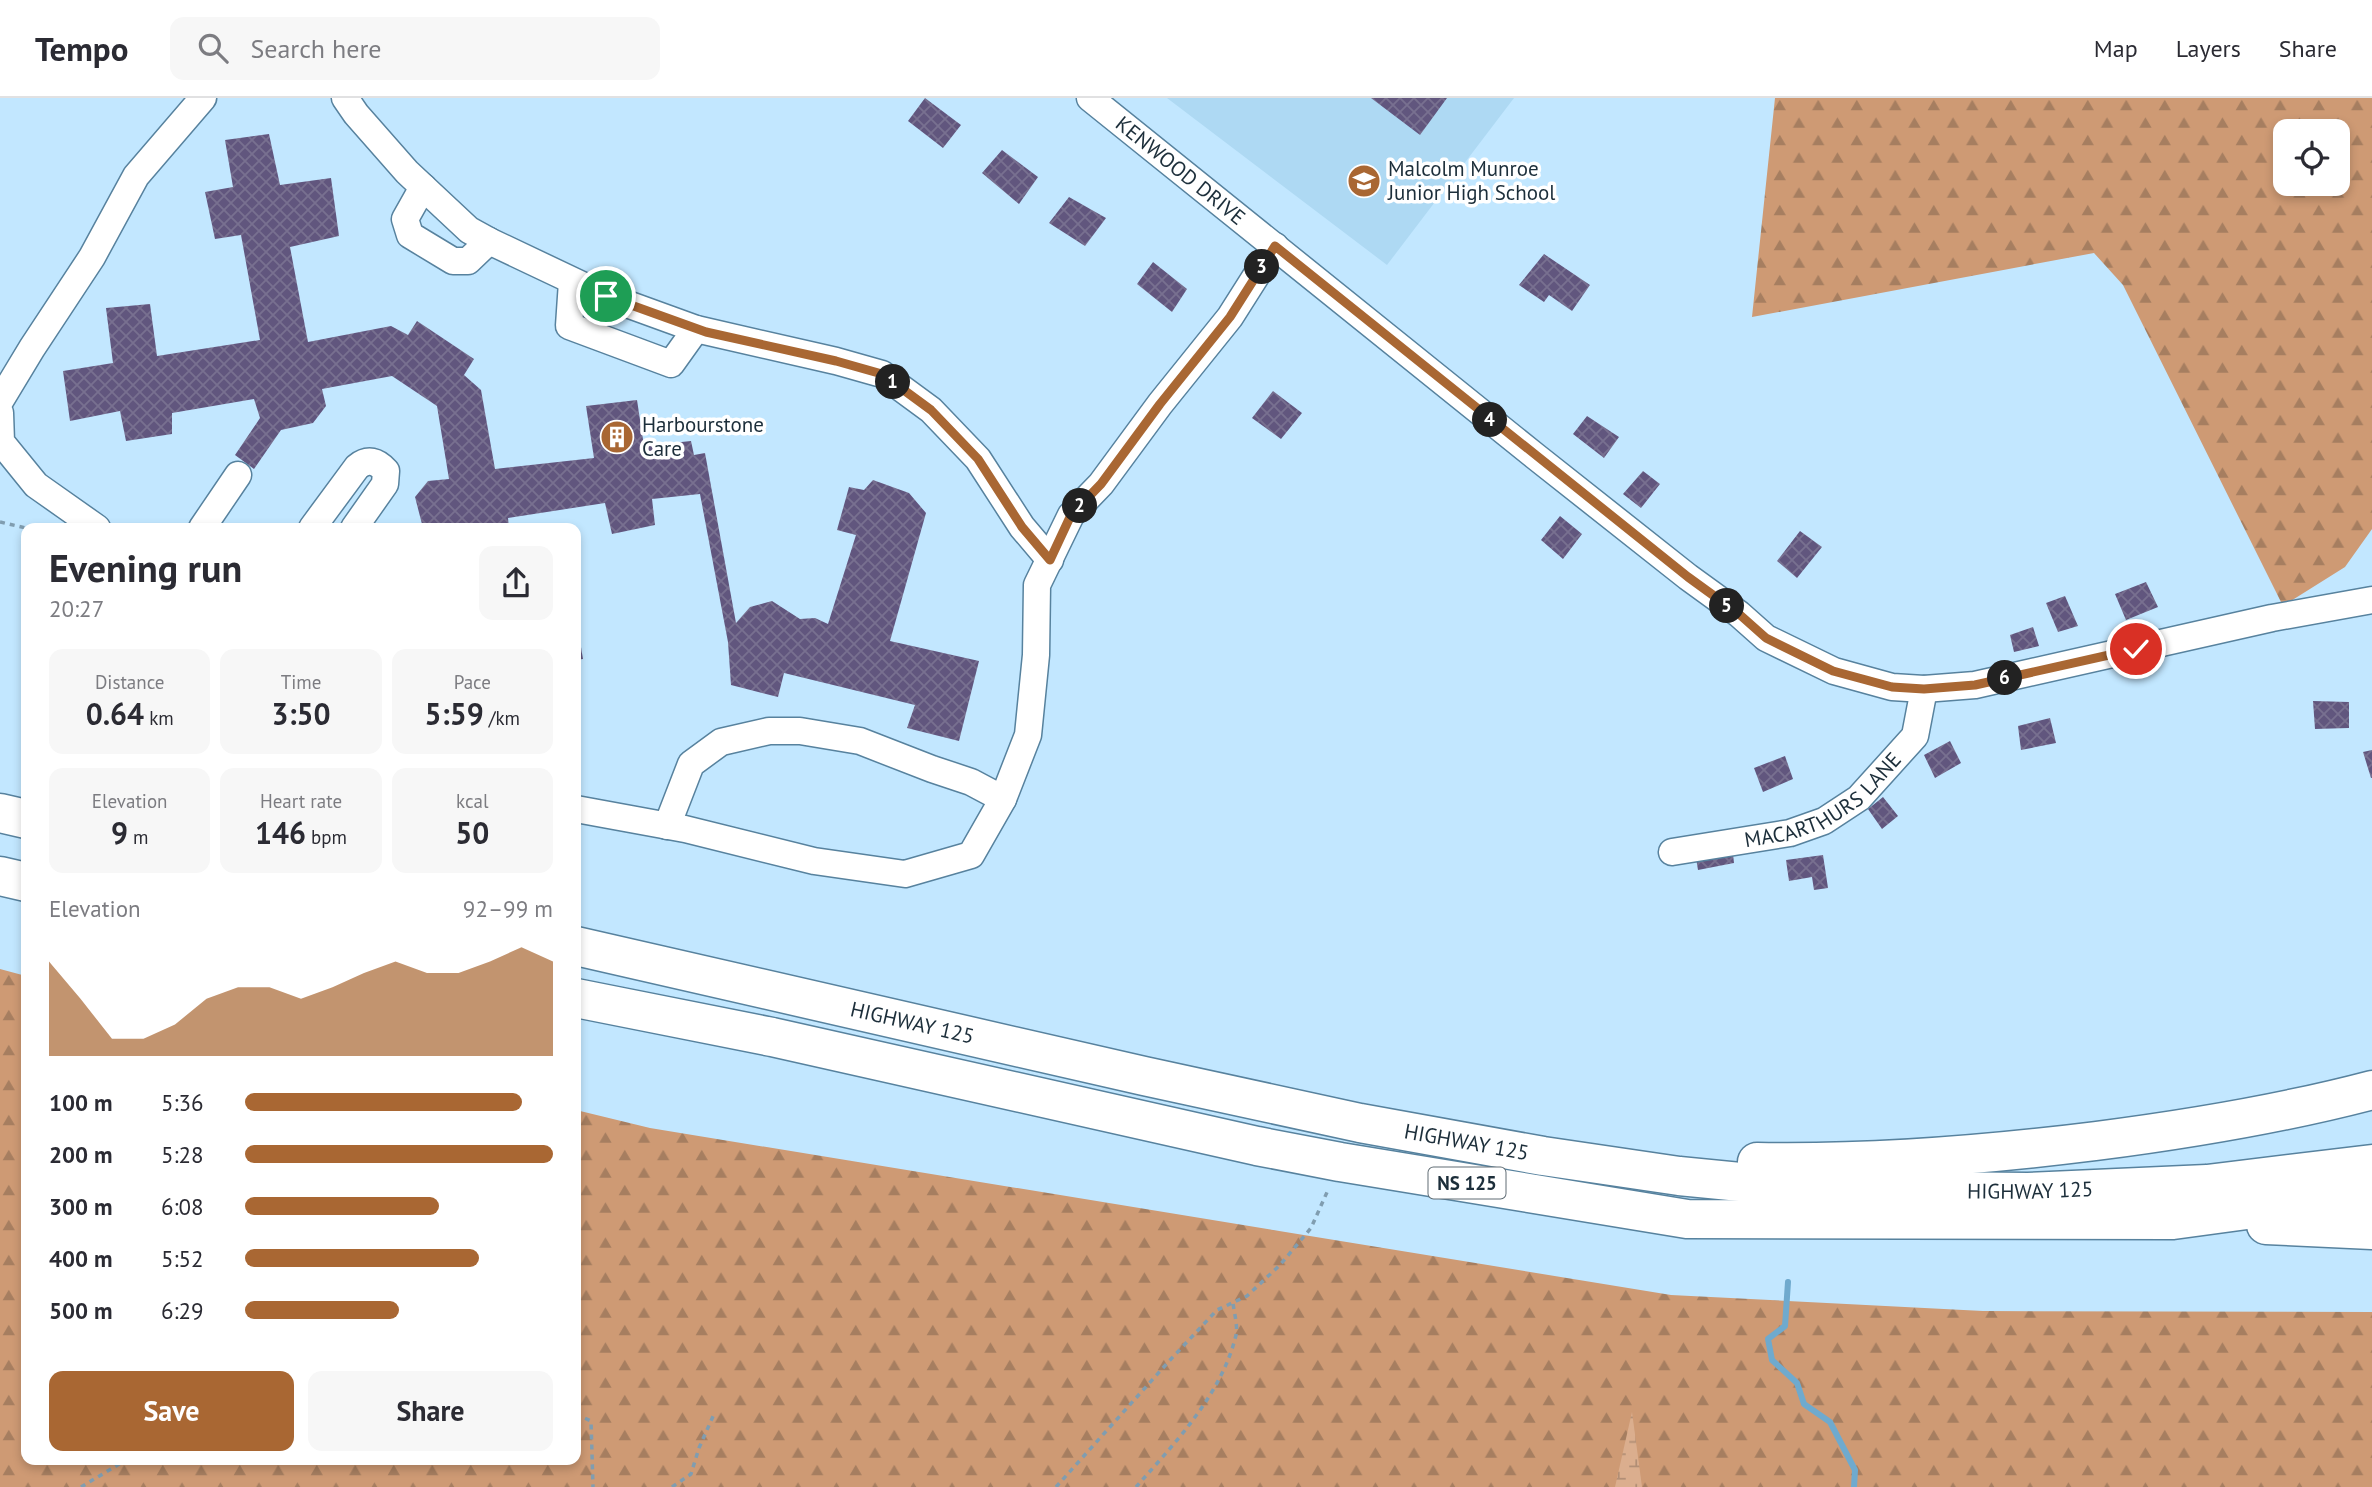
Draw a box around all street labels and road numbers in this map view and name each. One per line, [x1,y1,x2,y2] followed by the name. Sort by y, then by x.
[1110,110,1251,231] street label: KENWOOD DRIVE
[1742,746,1907,853] street label: MACARTHURS LANE
[848,995,977,1050] street label: HIGHWAY 125
[1402,1117,1531,1166] street label: HIGHWAY 125
[1428,1168,1506,1198] road number: NS 125
[1967,1175,2094,1205] street label: HIGHWAY 125

